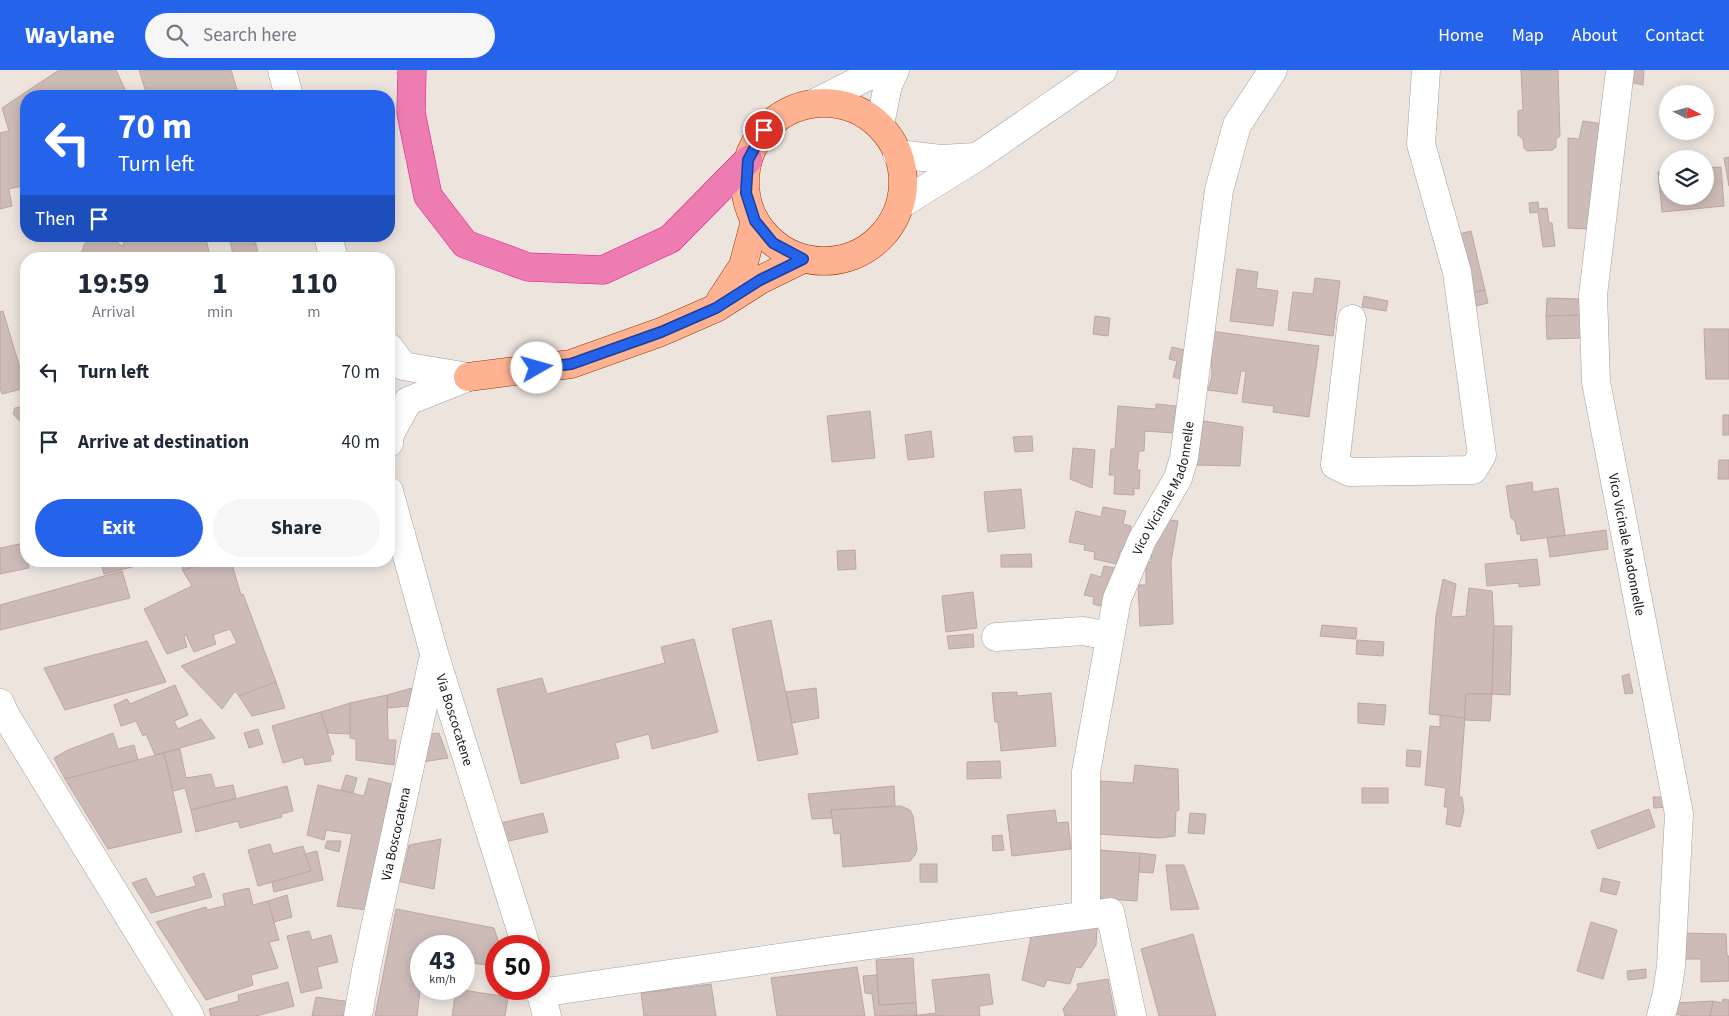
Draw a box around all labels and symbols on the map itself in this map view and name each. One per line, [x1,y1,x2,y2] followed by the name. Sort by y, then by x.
[1659,85,1714,140] north arrow
[743,109,785,151] pin
[510,341,562,393] position arrow
[1128,420,1200,558] street label: Vico Vicinale Madonnelle
[1603,472,1650,618] street label: Vico Vicinale Madonnelle
[430,672,478,768] street label: Via Boscocatene
[376,785,416,883] street label: Via Boscocatena
[485,935,550,1000] speed limit sign: 50

